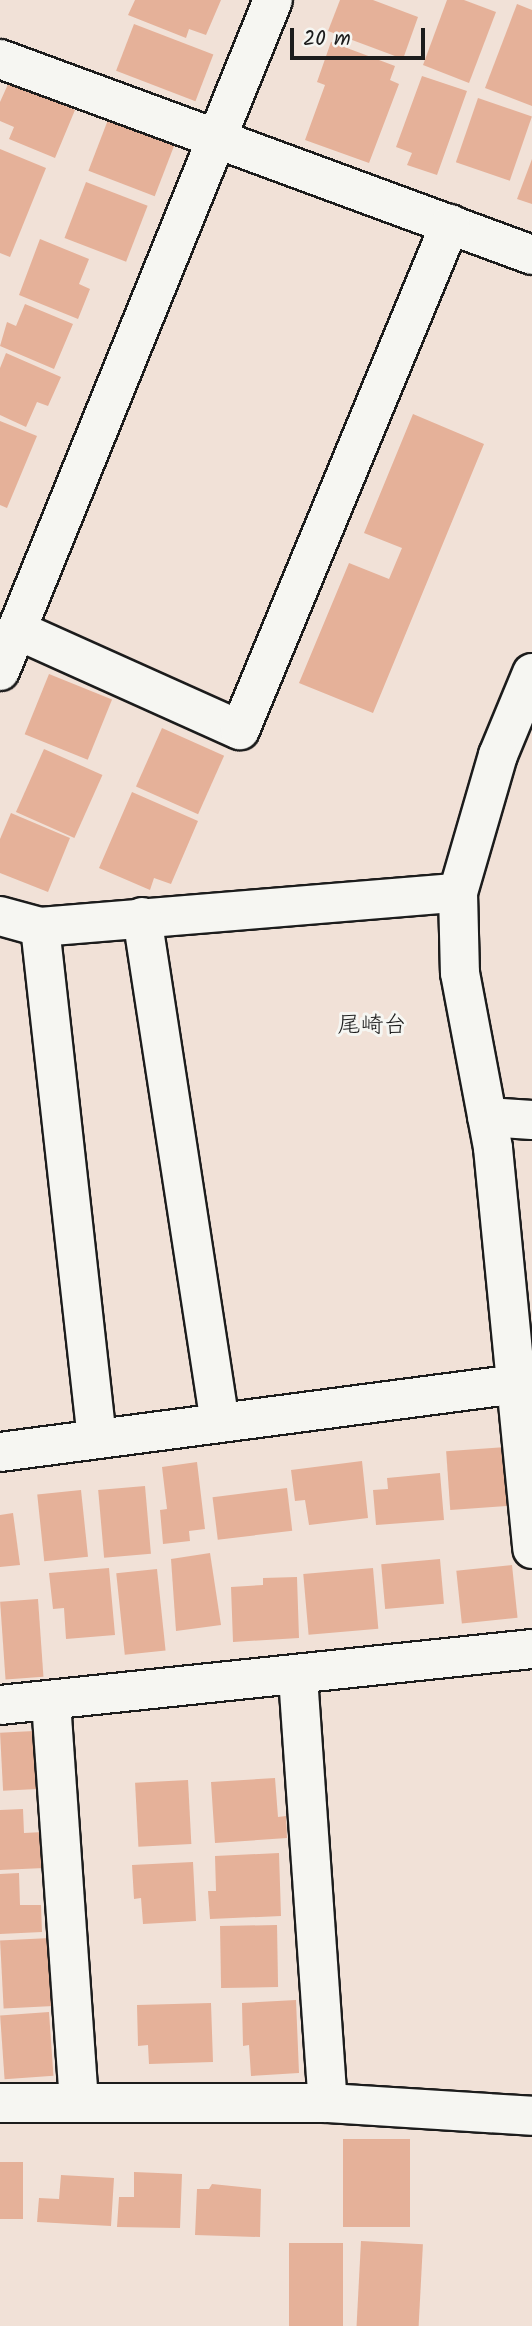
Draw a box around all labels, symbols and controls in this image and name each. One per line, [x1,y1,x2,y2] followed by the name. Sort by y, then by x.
[294,14,429,58] scale bar
[303,23,351,56] text: 20 m
[338,1012,406,1040] district label: 尾崎台

